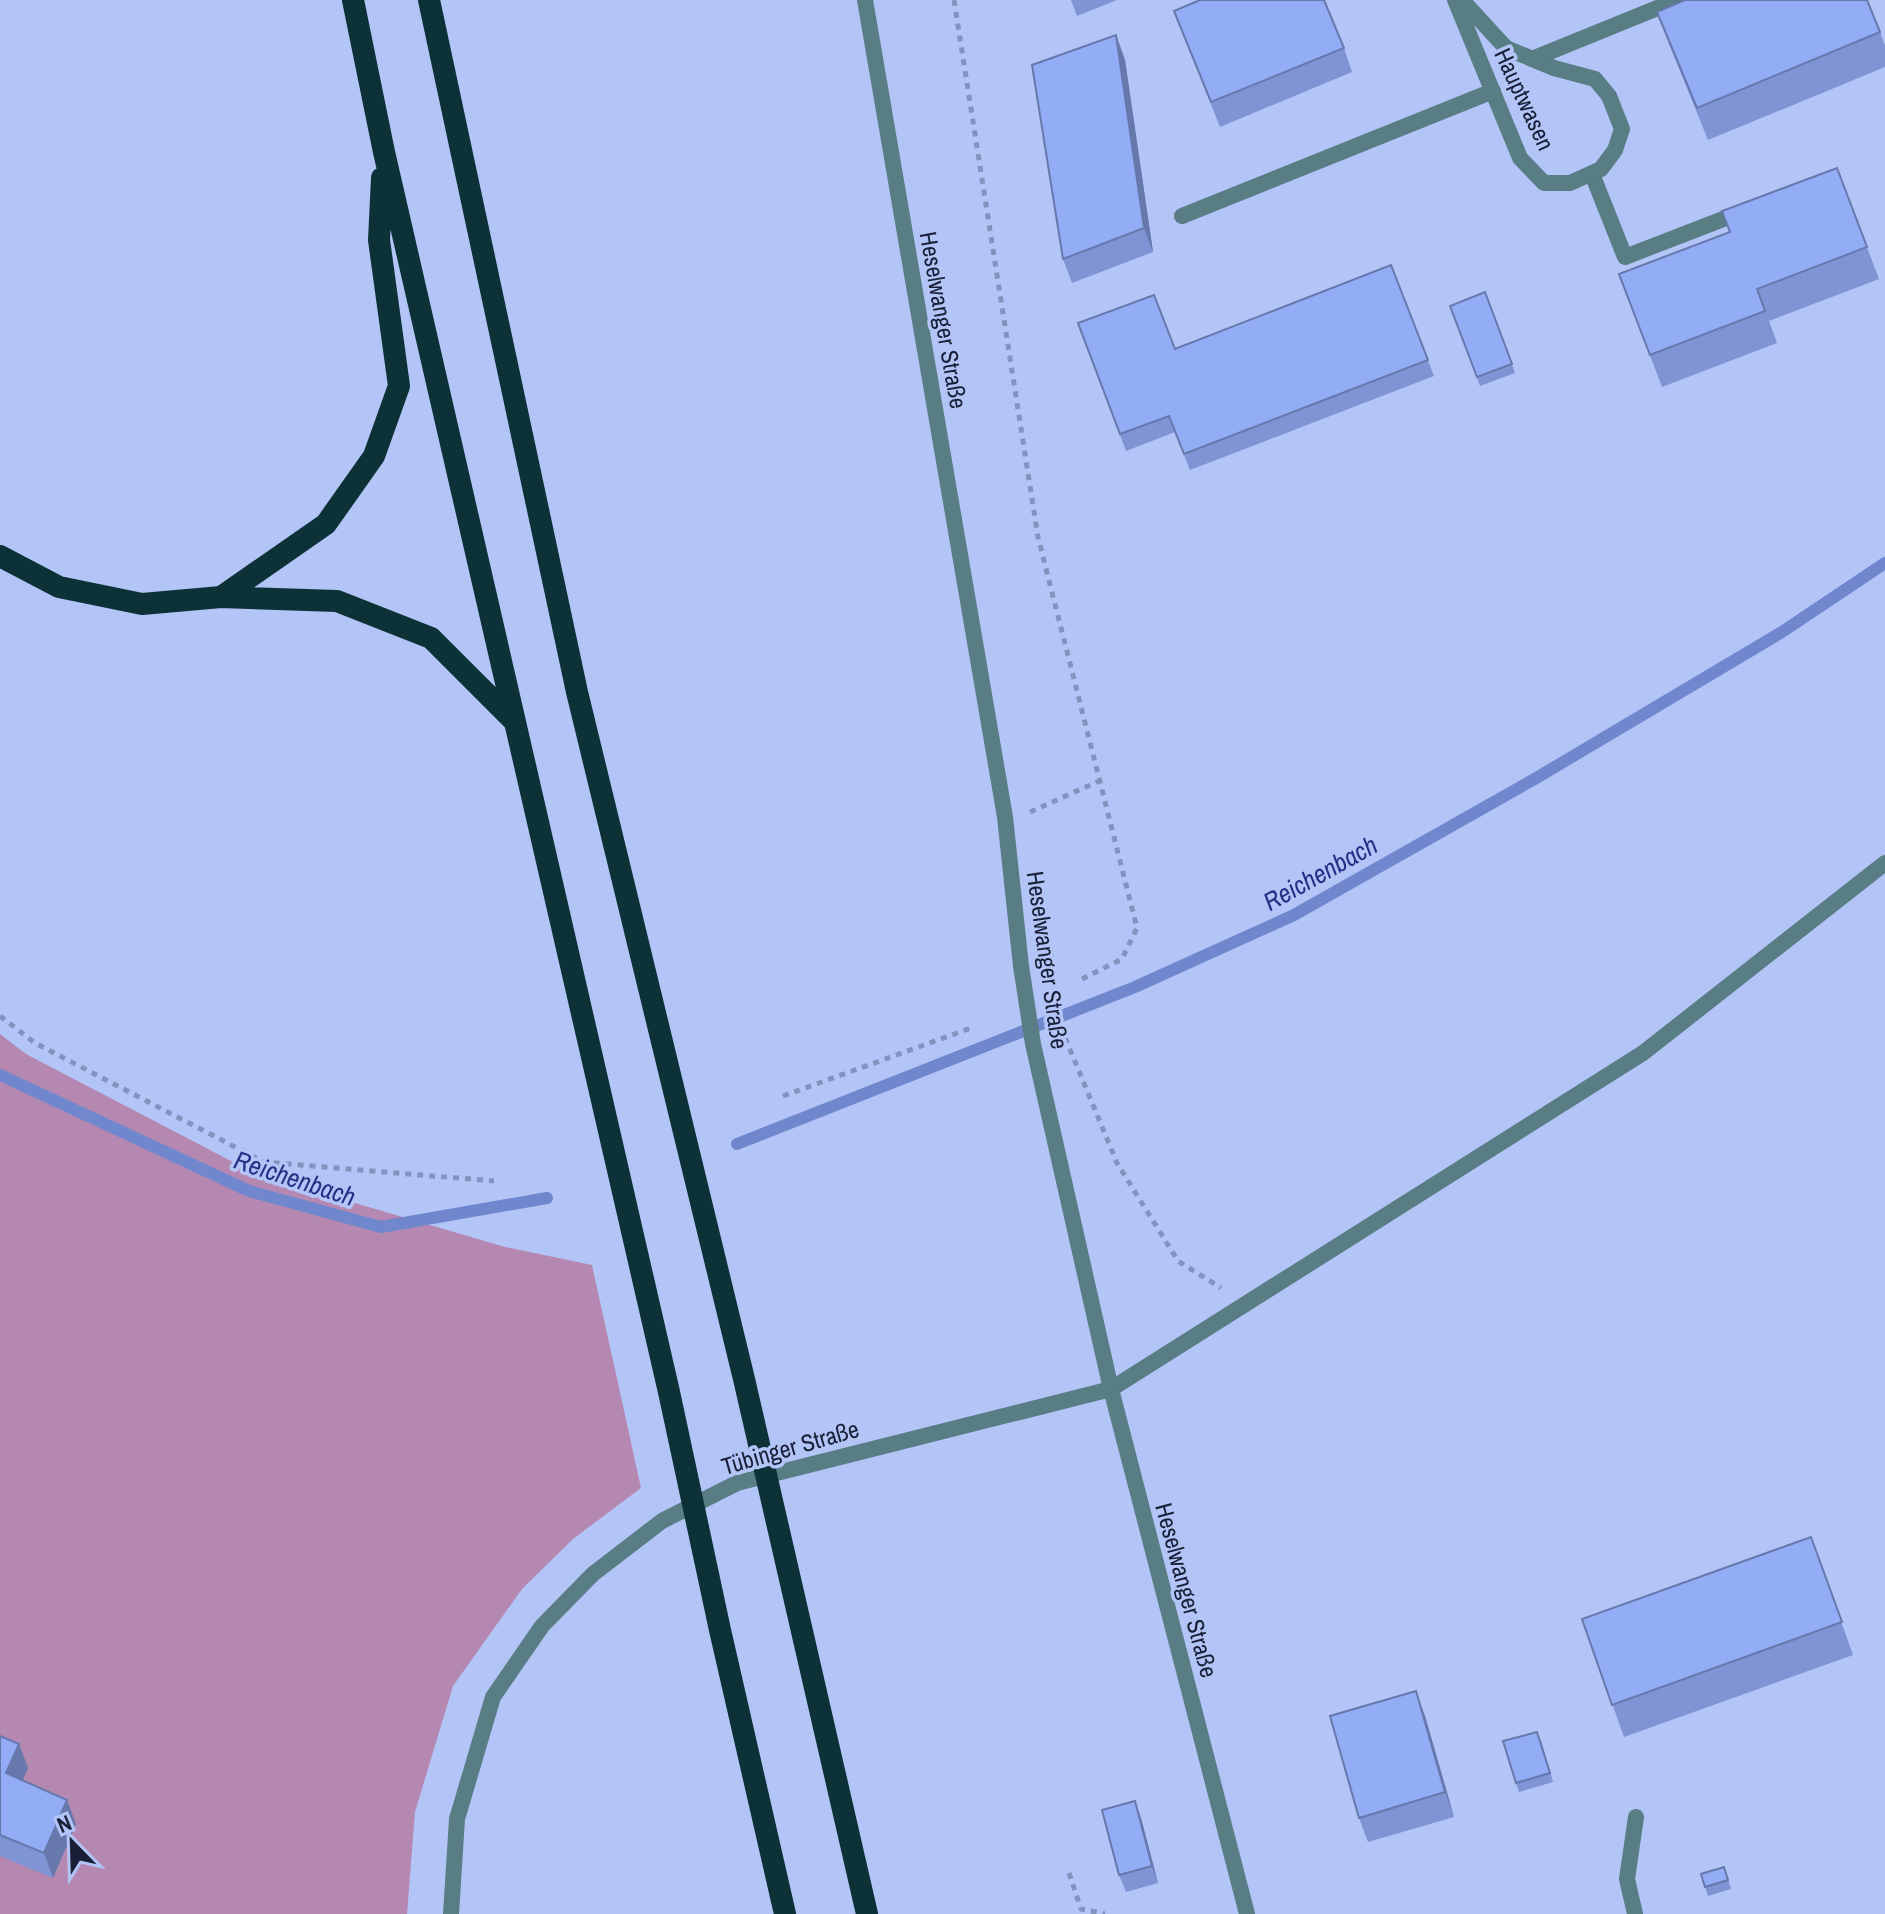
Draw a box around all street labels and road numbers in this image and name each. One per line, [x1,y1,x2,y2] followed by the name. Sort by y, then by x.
[1487,43,1563,155] street label: Hauptwasen
[913,229,975,411] street label: Heselwanger Straße
[1020,869,1076,1051] street label: Heselwanger Straße
[718,1412,862,1482] street label: Tübinger Straße
[1148,1499,1226,1681] street label: Heselwanger Straße

